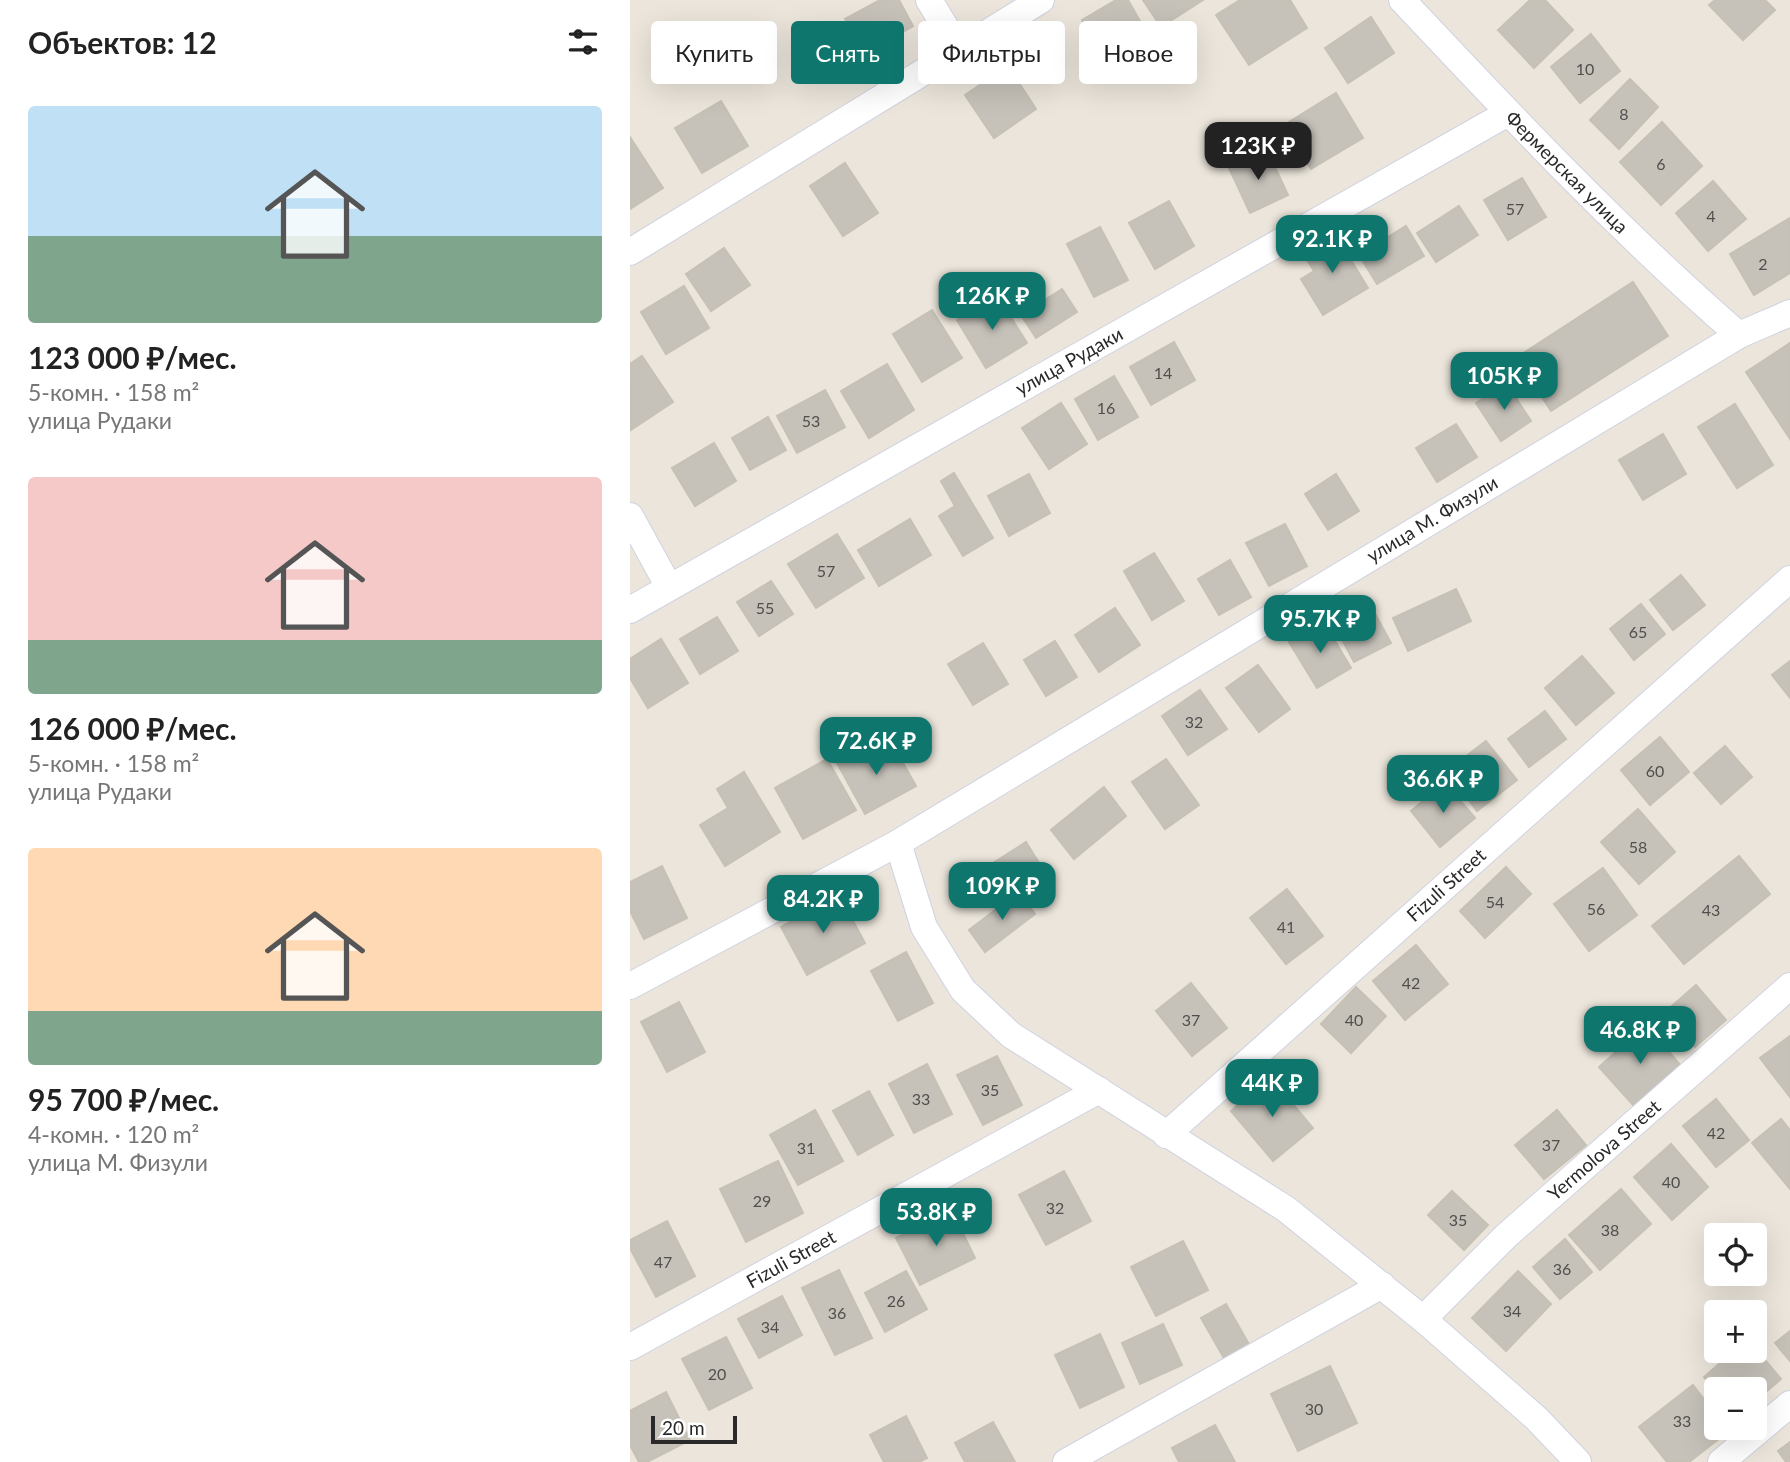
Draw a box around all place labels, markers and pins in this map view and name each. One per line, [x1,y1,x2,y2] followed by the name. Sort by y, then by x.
[1201,122,1315,182] pin: 123K ₽
[1267,216,1397,275] pin: 92.1K ₽
[935,272,1049,332] pin: 126K ₽
[1447,352,1561,412] pin: 105K ₽
[1255,596,1385,655] pin: 95.7K ₽
[811,718,941,777] pin: 72.6K ₽
[1378,756,1508,815] pin: 36.6K ₽
[945,862,1059,922] pin: 109K ₽
[758,876,888,935] pin: 84.2K ₽
[1575,1006,1705,1066] pin: 46.8K ₽
[1223,1060,1321,1119] pin: 44K ₽
[871,1188,1001,1248] pin: 53.8K ₽

